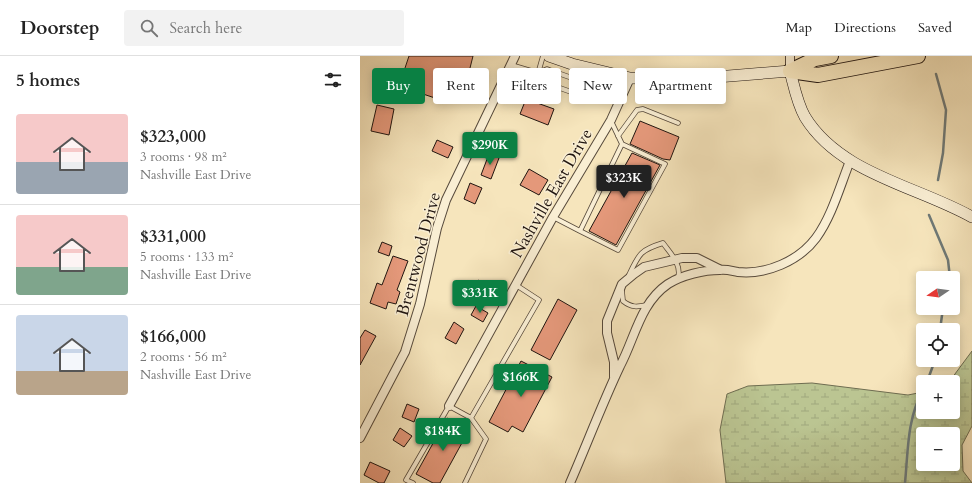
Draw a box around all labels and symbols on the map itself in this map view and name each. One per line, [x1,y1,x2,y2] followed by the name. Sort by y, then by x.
[505,124,598,262] street label: Nashville East Drive
[462,132,518,166] pin: $290K
[596,165,652,199] pin: $323K
[391,190,446,319] street label: Brentwood Drive
[916,271,960,315] north arrow
[452,280,508,314] pin: $331K
[493,364,549,398] pin: $166K
[415,418,471,452] pin: $184K

